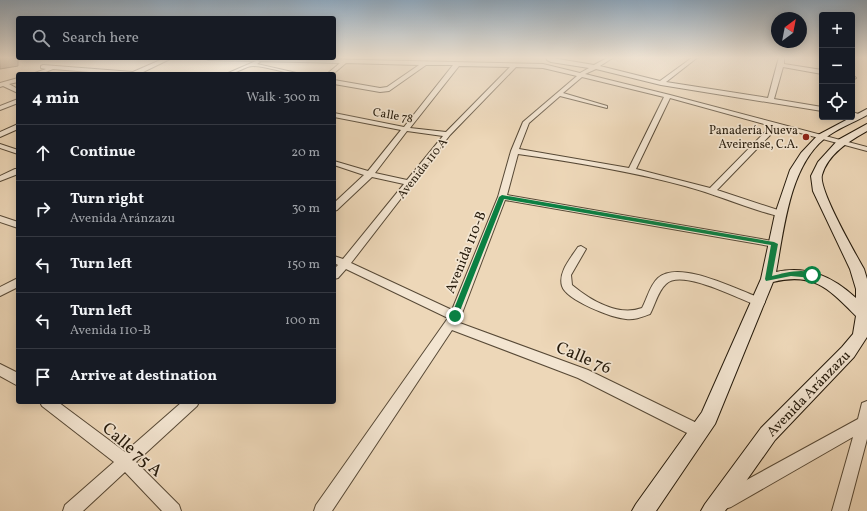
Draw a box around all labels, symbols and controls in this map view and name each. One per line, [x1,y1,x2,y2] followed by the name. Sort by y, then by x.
[771,12,807,48] north arrow
[819,12,855,120] map controls
[819,12,855,48] button: +
[16,16,336,60] search box
[30,27,52,49] icon: search
[62,28,139,49] text: Search here
[819,48,855,84] button: −
[819,84,855,120] button: locate
[32,87,79,110] text: 4 min
[246,89,320,107] text: Walk · 300 m
[371,105,414,127] street label: Calle 78
[709,123,798,153] place label: Panadería Nueva Aveirense, C.A.
[801,132,811,142] marker: Panadería Nueva Aveirense, C.A.
[394,135,452,202] street label: Avenida 110 A
[32,142,54,164] icon: ahead
[70,142,135,163] text: Continue
[291,144,320,162] text: 20 m
[70,189,144,210] text: Turn right
[32,198,54,220] icon: right
[292,200,320,218] text: 30 m
[441,209,491,296] street label: Avenida 110-B
[70,210,175,228] text: Avenida Aránzazu
[32,254,54,276] icon: left
[70,254,132,275] text: Turn left
[287,256,320,274] text: 150 m
[803,266,821,284] route start
[70,301,132,322] text: Turn left
[446,307,464,325] route end
[32,310,54,332] icon: left
[285,312,320,330] text: 100 m
[70,322,151,340] text: Avenida 110-B
[552,336,615,380] street label: Calle 76
[763,347,855,441] street label: Avenida Aránzazu
[32,366,54,388] icon: arrive
[70,366,217,387] text: Arrive at destination
[97,418,167,483] street label: Calle 75 A

